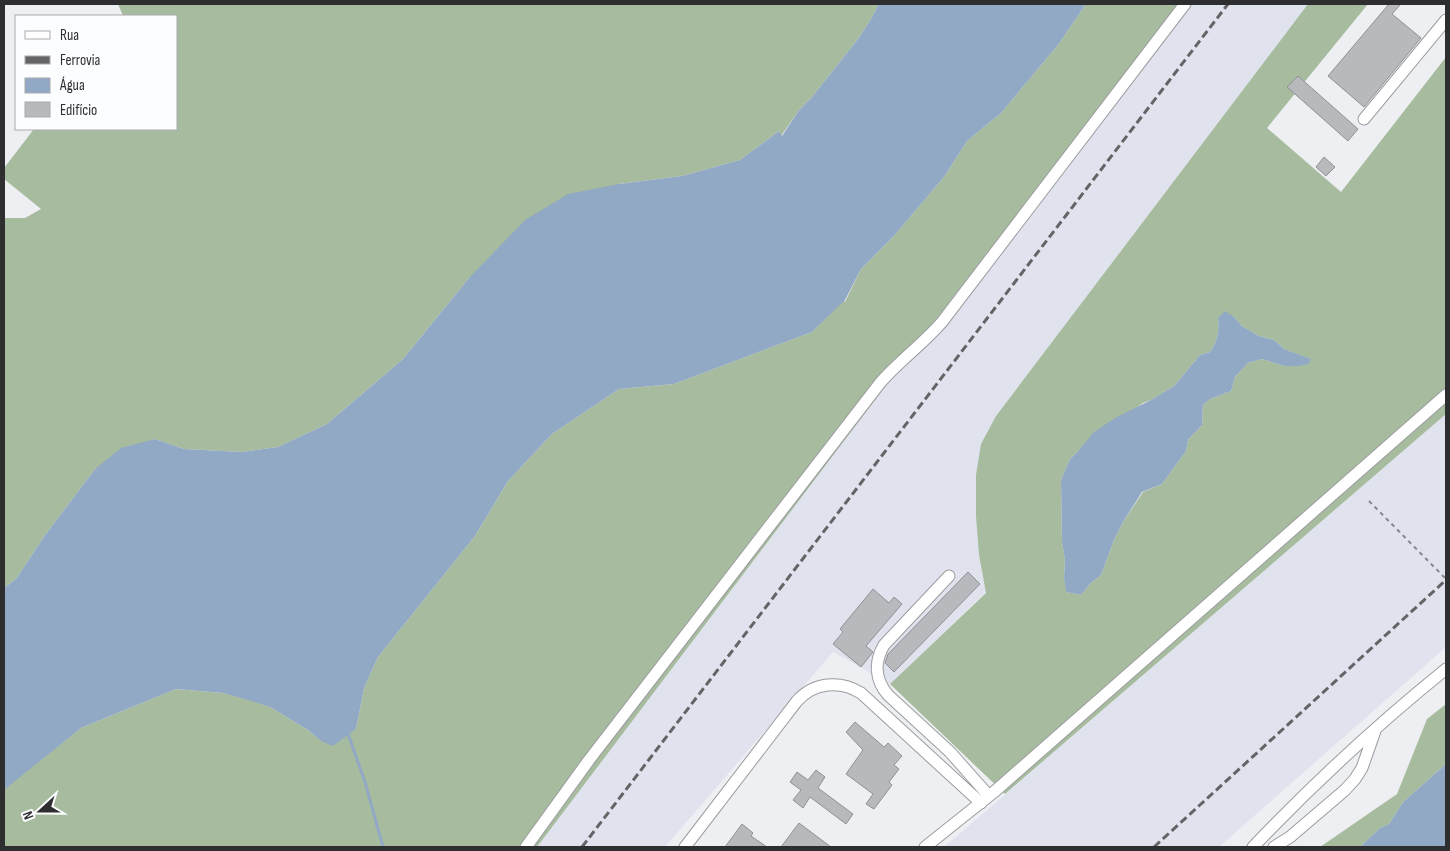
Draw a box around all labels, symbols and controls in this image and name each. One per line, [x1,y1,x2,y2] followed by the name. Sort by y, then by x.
[15,15,178,130] legend
[60,26,79,45] text: Rua
[60,51,101,70] text: Ferrovia
[59,76,85,95] text: Água
[60,101,97,120] text: Edifício
[15,786,65,836] north arrow
[19,809,38,822] text: N

